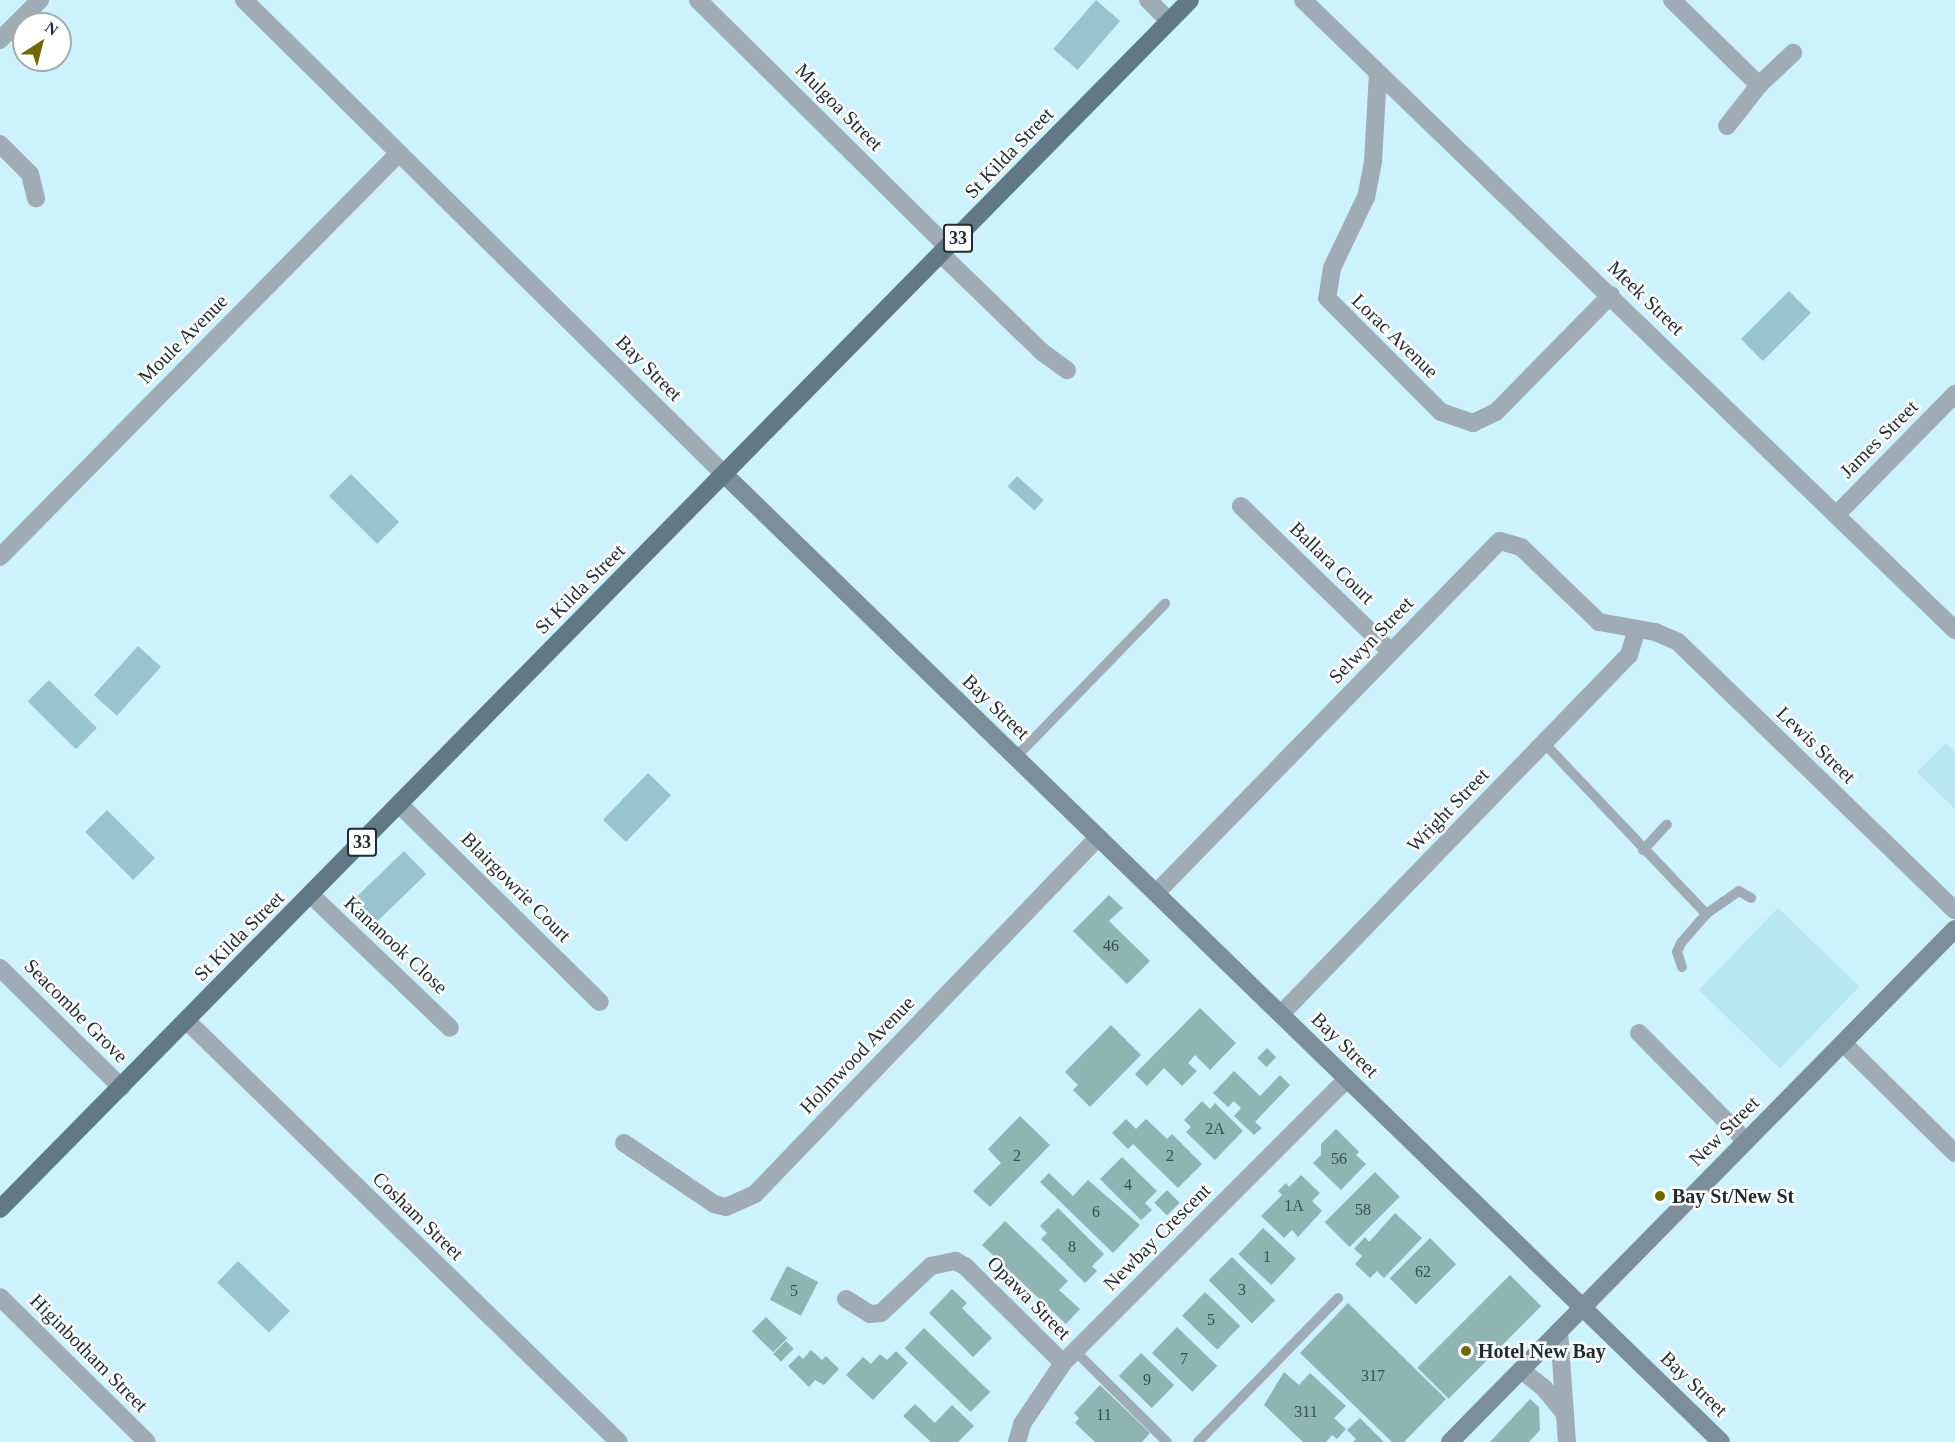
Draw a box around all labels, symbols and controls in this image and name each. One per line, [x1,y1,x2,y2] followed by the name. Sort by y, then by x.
[12,12,72,72] north arrow
[42,18,61,39] text: N
[790,58,888,156] street label: Mulgoa Street
[959,102,1059,204] street label: St Kilda Street
[943,223,973,253] road number: 33
[1603,256,1689,340] street label: Meek Street
[1346,288,1444,384] street label: Lorac Avenue
[133,289,233,389] street label: Moule Avenue
[611,330,687,406] street label: Bay Street
[1835,395,1923,483] street label: James Street
[1285,517,1379,609] street label: Ballara Court
[530,539,630,639] street label: St Kilda Street
[1324,592,1418,688] street label: Selwyn Street
[957,669,1035,745] street label: Bay Street
[1772,701,1860,789] street label: Lewis Street
[1402,763,1494,857] street label: Wright Street
[347,827,377,857] road number: 33
[456,827,576,947] street label: Blairgowrie Court
[189,886,289,986] street label: St Kilda Street
[339,891,453,999] street label: Kananook Close
[1103,936,1119,956] house number: 46
[19,954,133,1068] street label: Seacombe Grove
[794,991,920,1119] street label: Holmwood Avenue
[1306,1007,1384,1083] street label: Bay Street
[1684,1091,1764,1171] street label: New Street
[1205,1119,1225,1139] house number: 2A
[1013,1146,1021,1166] house number: 2
[1166,1146,1174,1166] house number: 2
[1331,1149,1347,1169] house number: 56
[368,1167,468,1265] street label: Cosham Street
[1124,1175,1132,1195] house number: 4
[1098,1178,1216,1296] street label: Newbay Crescent
[1672,1184,1794,1208] place label: Bay St/New St
[1653,1189,1667,1203] marker: Bay St/New St
[1284,1196,1304,1216] house number: 1A
[1355,1200,1371,1220] house number: 58
[1092,1202,1100,1222] house number: 6
[1068,1237,1076,1257] house number: 8
[1263,1247,1271,1267] house number: 1
[982,1251,1076,1345] street label: Opawa Street
[1415,1262,1431,1282] house number: 62
[1238,1280,1246,1300] house number: 3
[790,1281,798,1301] house number: 5
[25,1289,153,1417] street label: Higinbotham Street
[1207,1310,1215,1330] house number: 5
[1478,1339,1606,1363] place label: Hotel New Bay
[1459,1344,1473,1358] marker: Hotel New Bay
[1655,1346,1733,1422] street label: Bay Street
[1180,1349,1188,1369] house number: 7
[1361,1366,1385,1386] house number: 317
[1143,1370,1151,1390] house number: 9
[1294,1402,1318,1422] house number: 311
[1096,1405,1112,1425] house number: 11

